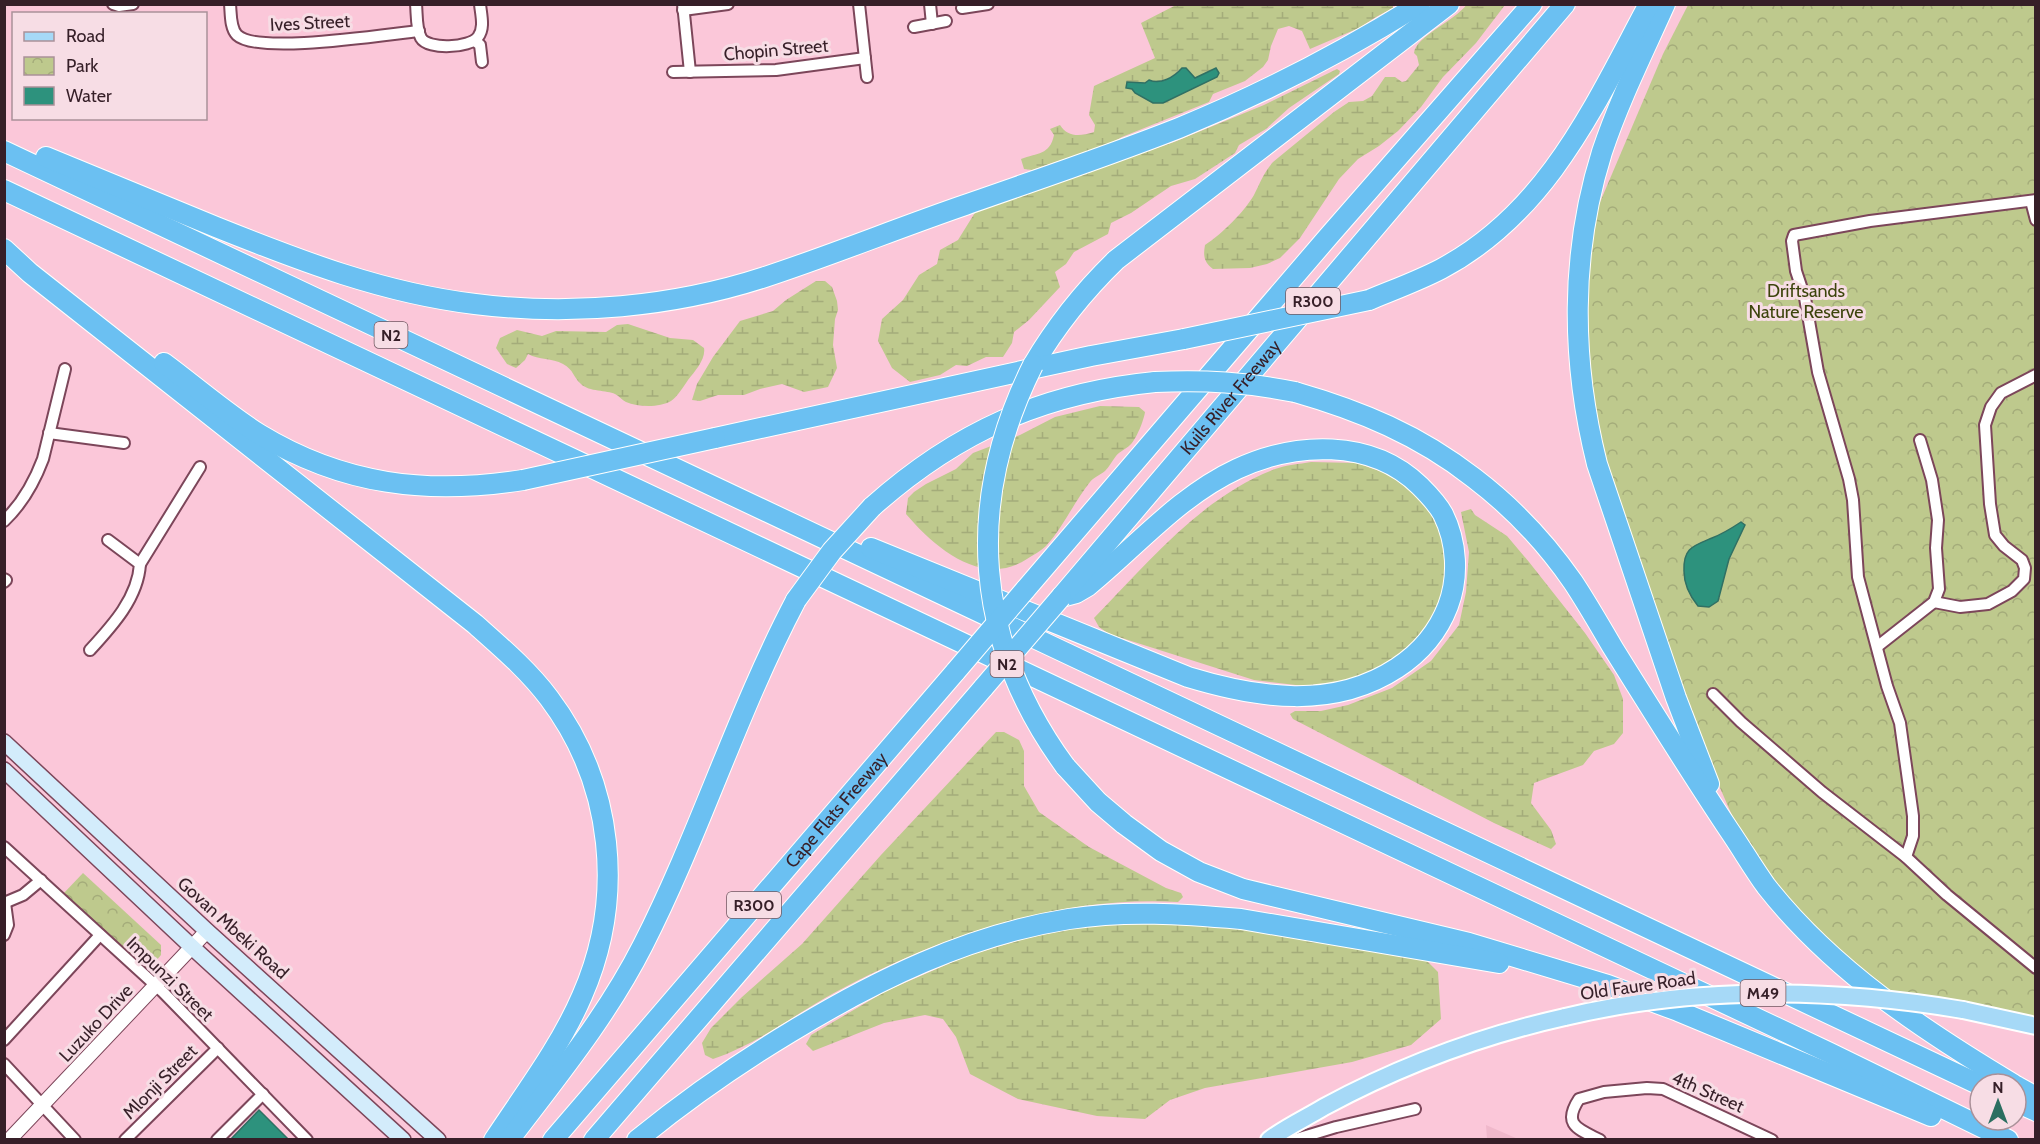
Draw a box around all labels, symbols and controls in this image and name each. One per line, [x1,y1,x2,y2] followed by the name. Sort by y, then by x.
[269,10,351,36] street label: Ives Street
[12,12,207,120] legend
[66,25,105,47] text: Road
[723,34,829,66] street label: Chopin Street
[66,55,99,77] text: Park
[66,85,112,107] text: Water
[1748,280,1864,323] park label: Driftsands Nature Reserve
[1286,288,1340,314] road number: R300
[374,322,408,348] road number: N2
[1176,335,1286,459] street label: Kuils River Freeway
[990,651,1024,677] road number: N2
[781,748,892,872] street label: Cape Flats Freeway
[173,872,293,984] street label: Govan Mbeki Road
[727,892,781,918] road number: R300
[122,932,218,1026] street label: Impunzi Street
[1579,967,1697,1005] street label: Old Faure Road
[54,980,138,1066] street label: Luzuko Drive
[1740,980,1786,1006] road number: M49
[118,1040,202,1124] street label: Mlonji Street
[1669,1066,1747,1118] street label: 4th Street
[1968,1072,2028,1132] north arrow
[1992,1078,2004,1097] text: N

